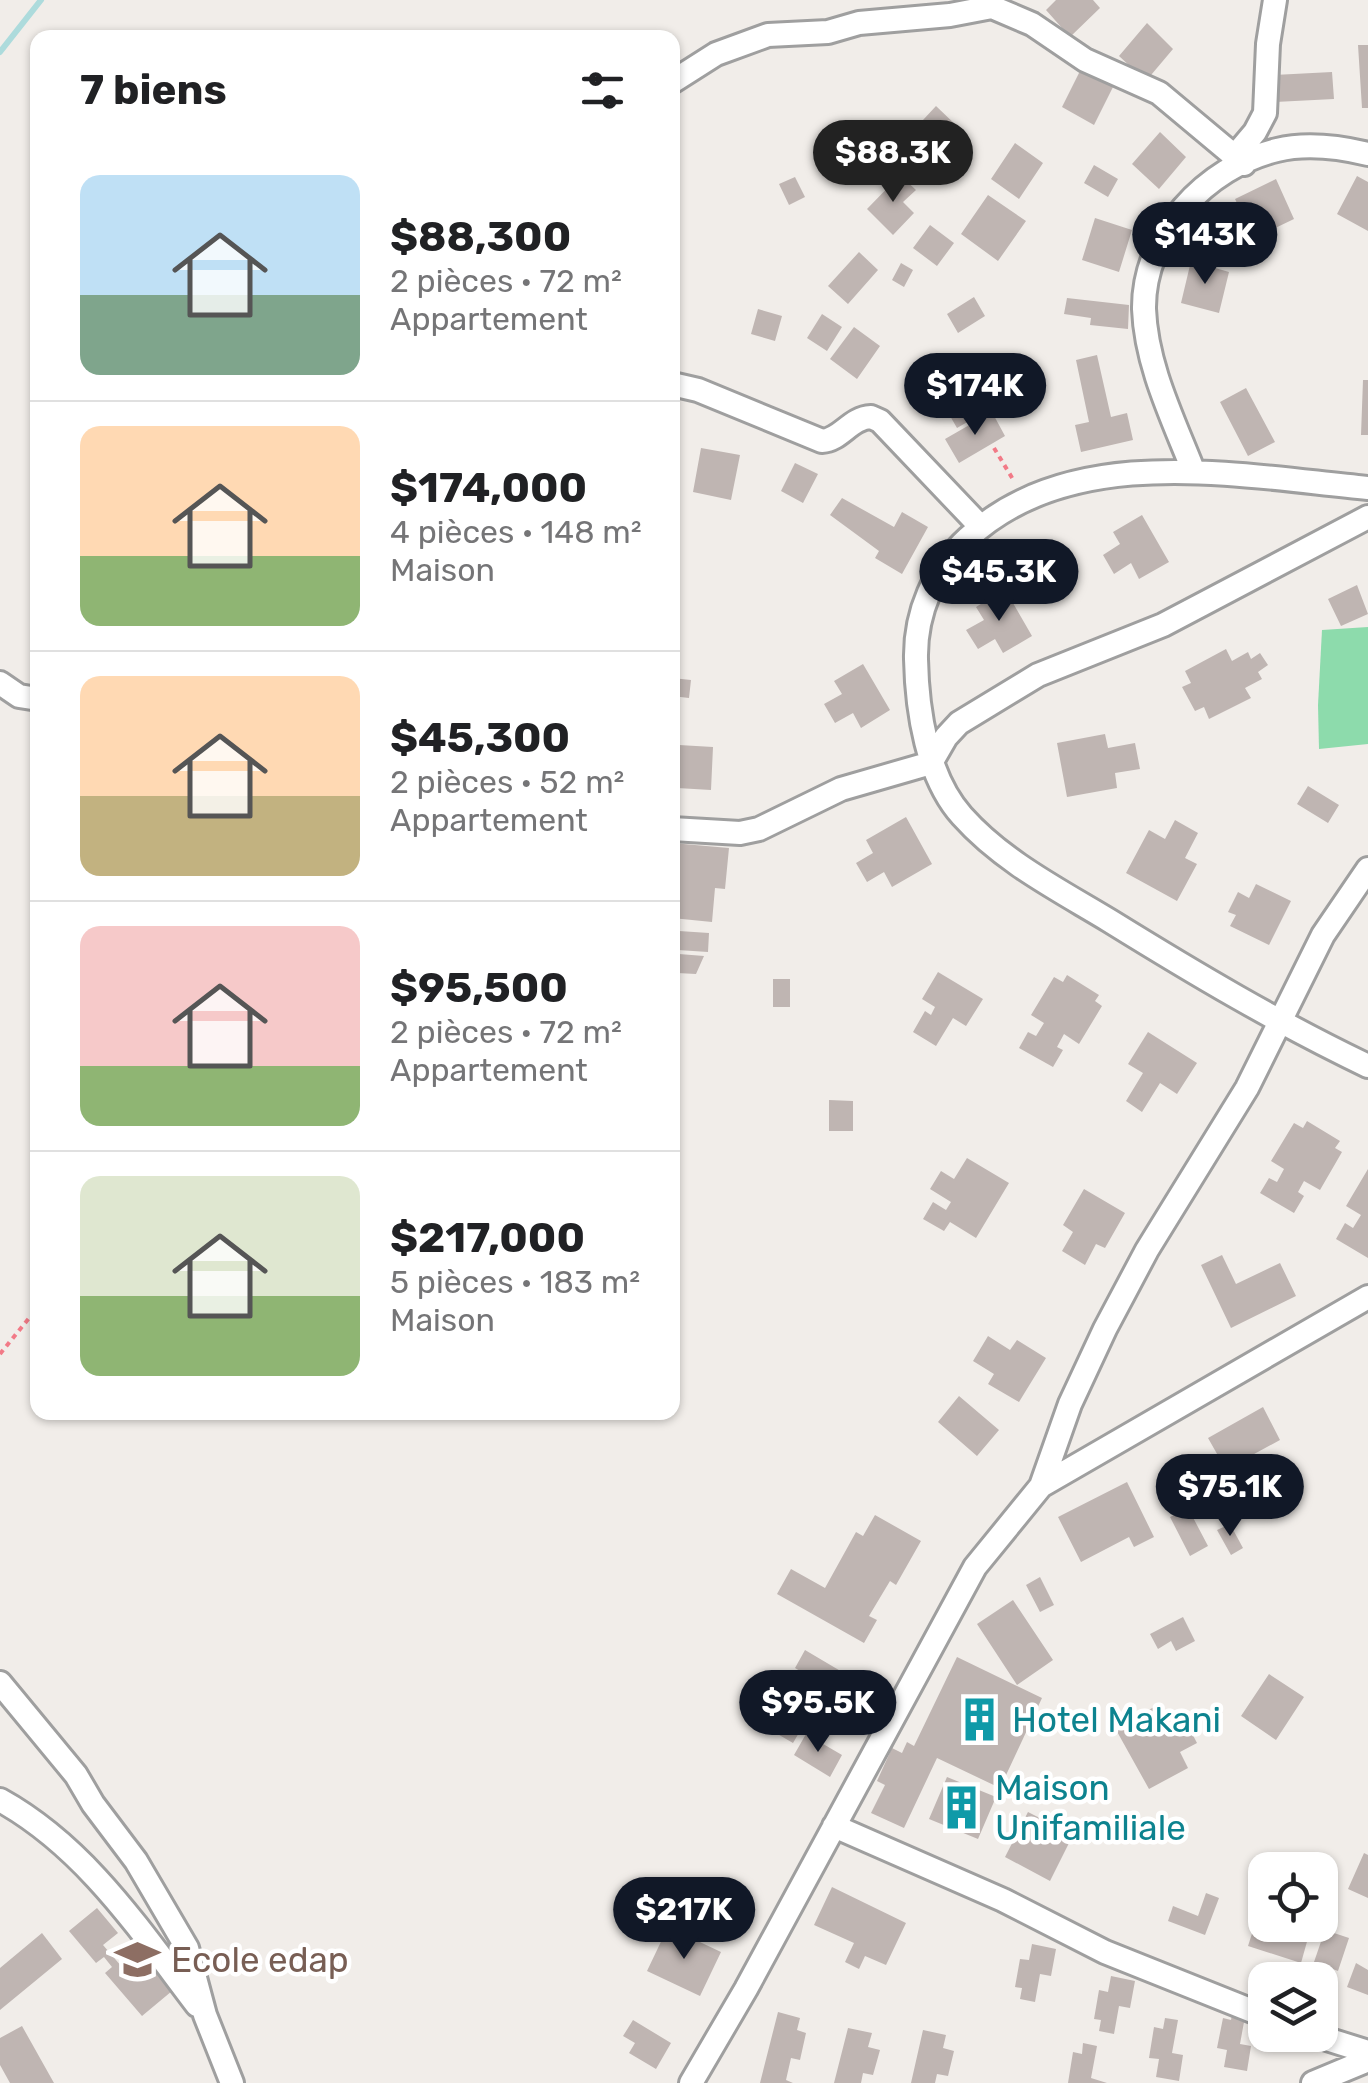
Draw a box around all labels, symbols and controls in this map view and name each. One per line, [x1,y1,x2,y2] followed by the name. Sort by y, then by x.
[575,63,630,118] icon: filters
[80,65,227,115] text: 7 biens
[812,120,974,205] pin: $88.3K
[835,133,951,171] text: $88.3K
[1135,202,1275,287] pin: $143K
[390,212,571,262] text: $88,300
[160,215,280,335] icon: home
[1154,215,1256,253] text: $143K
[390,262,622,300] text: 2 pièces · 72 m²
[390,300,588,338] text: Appartement
[905,353,1045,438] pin: $174K
[926,366,1024,404] text: $174K
[390,463,587,513] text: $174,000
[160,466,280,586] icon: home
[390,513,642,551] text: 4 pièces · 148 m²
[918,539,1080,624] pin: $45.3K
[390,551,495,589] text: Maison
[941,552,1057,590] text: $45.3K
[390,713,570,763] text: $45,300
[160,716,280,836] icon: home
[390,763,625,801] text: 2 pièces · 52 m²
[390,801,588,839] text: Appartement
[390,963,568,1013] text: $95,500
[160,966,280,1086] icon: home
[390,1013,622,1051] text: 2 pièces · 72 m²
[390,1051,588,1089] text: Appartement
[390,1213,585,1263] text: $217,000
[160,1216,280,1336] icon: home
[390,1263,640,1301] text: 5 pièces · 183 m²
[390,1301,495,1339] text: Maison
[1149,1454,1311,1539] pin: $75.1K
[1178,1467,1282,1505] text: $75.1K
[737,1670,899,1755] pin: $95.5K
[761,1683,875,1721] text: $95.5K
[955,1696,1003,1744] building icon: Hotel Makani
[1012,1699,1221,1741] place label: Hotel Makani
[995,1767,1186,1849] place label: Maison Unifamiliale
[938,1784,986,1832] building icon: Maison Unifamiliale
[1248,1852,1338,2052] map controls
[1248,1852,1338,1942] button: locate
[614,1877,754,1962] pin: $217K
[635,1890,733,1928] text: $217K
[114,1936,162,1984] school or university icon: Ecole edap
[171,1939,349,1981] place label: Ecole edap
[1248,1962,1338,2052] button: layers

